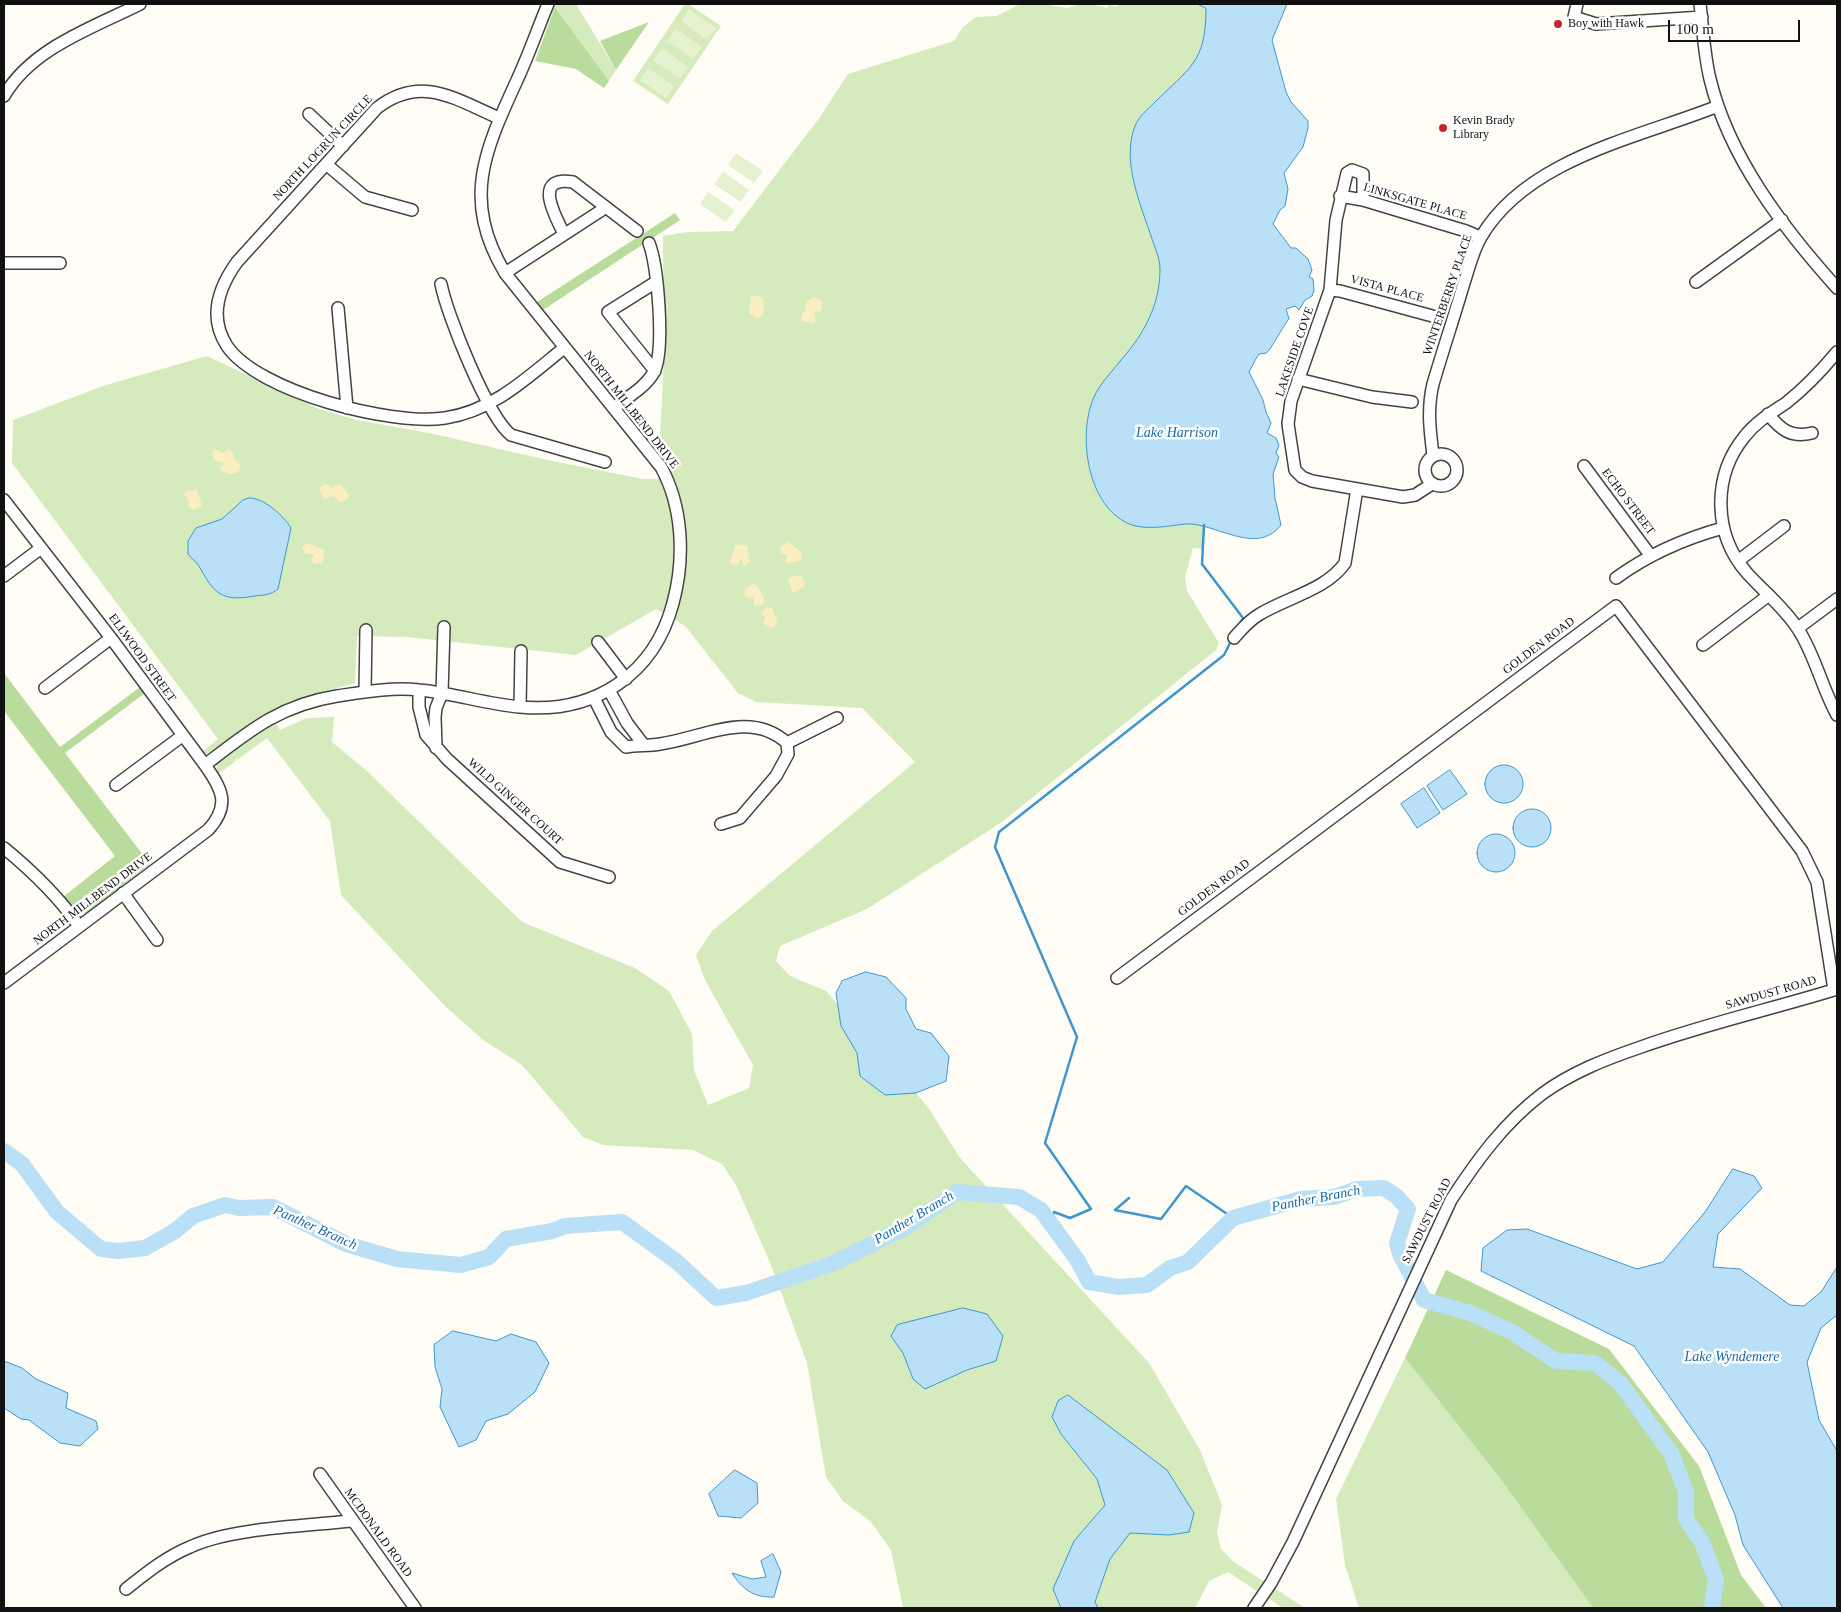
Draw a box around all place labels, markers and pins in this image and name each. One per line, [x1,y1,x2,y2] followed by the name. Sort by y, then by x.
[1568,17,1644,31] place label: Boy with Hawk
[1552,18,1564,30] marker: Boy with Hawk
[1453,114,1515,142] place label: Kevin Brady Library
[1437,122,1449,134] marker: Kevin Brady Library

